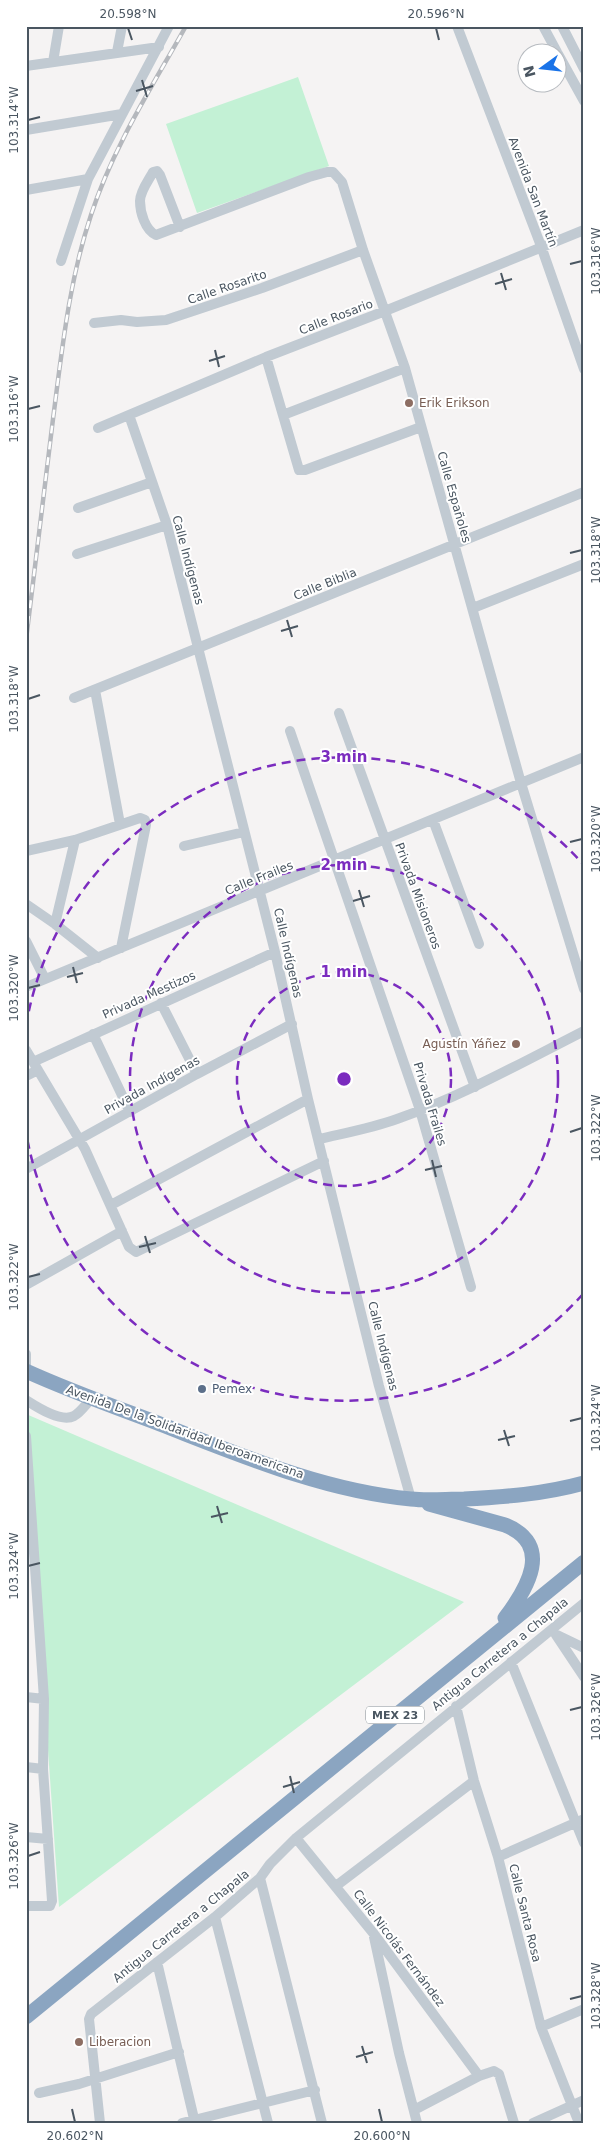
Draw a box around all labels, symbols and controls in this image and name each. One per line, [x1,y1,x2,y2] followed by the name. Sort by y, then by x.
[100,7,156,21] text: 20.598°N
[408,7,464,21] text: 20.596°N
[518,42,568,92] north arrow
[520,64,539,79] text: N
[7,86,21,154] text: 103.314°W
[506,135,560,249] street label: Avenida San Martín
[589,227,603,295] text: 103.316°W
[186,267,268,307] street label: Calle Rosarito
[297,296,375,338] street label: Calle Rosario
[7,375,21,443] text: 103.316°W
[419,396,490,410] place label: Erik Erikson
[403,397,415,409] marker: Erik Erikson
[434,450,474,544] street label: Calle Españoles
[169,514,207,606] street label: Calle Indígenas
[589,516,603,584] text: 103.318°W
[291,565,359,603] street label: Calle Biblia
[7,665,21,733] text: 103.318°W
[320,748,368,766] text: 3 min
[589,805,603,873] text: 103.320°W
[392,841,444,951] street label: Privada Misioneros
[320,856,368,874] text: 2 min
[223,858,295,898] street label: Calle Frailes
[271,907,305,999] street label: Calle Indígenas
[7,954,21,1022] text: 103.320°W
[320,963,368,981] text: 1 min
[100,968,198,1022] street label: Privada Mestizos
[423,1037,506,1051] place label: Agustín Yáñez
[510,1038,522,1050] marker: Agustín Yáñez
[102,1053,202,1117] street label: Privada Indígenas
[411,1060,449,1148] street label: Privada Frailes
[335,1070,353,1088] centre of rings
[589,1094,603,1162] text: 103.322°W
[7,1243,21,1311] text: 103.322°W
[365,1300,401,1392] street label: Calle Indígenas
[64,1382,306,1482] street label: Avenida De la Solidaridad Iberoamericana
[212,1382,252,1396] place label: Pemex
[196,1383,208,1395] marker: Pemex
[589,1384,603,1452] text: 103.324°W
[7,1532,21,1600] text: 103.324°W
[429,1595,571,1713] street label: Antigua Carretera a Chapala
[589,1673,603,1741] text: 103.326°W
[366,1706,424,1724] road number: MEX 23
[7,1822,21,1890] text: 103.326°W
[506,1862,544,1964] street label: Calle Santa Rosa
[110,1867,252,1985] street label: Antigua Carretera a Chapala
[350,1887,448,2009] street label: Calle Nicolás Fernández
[589,1962,603,2030] text: 103.328°W
[89,2035,151,2049] place label: Liberacion
[73,2036,85,2048] marker: Liberacion
[47,2129,103,2143] text: 20.602°N
[354,2129,410,2143] text: 20.600°N

